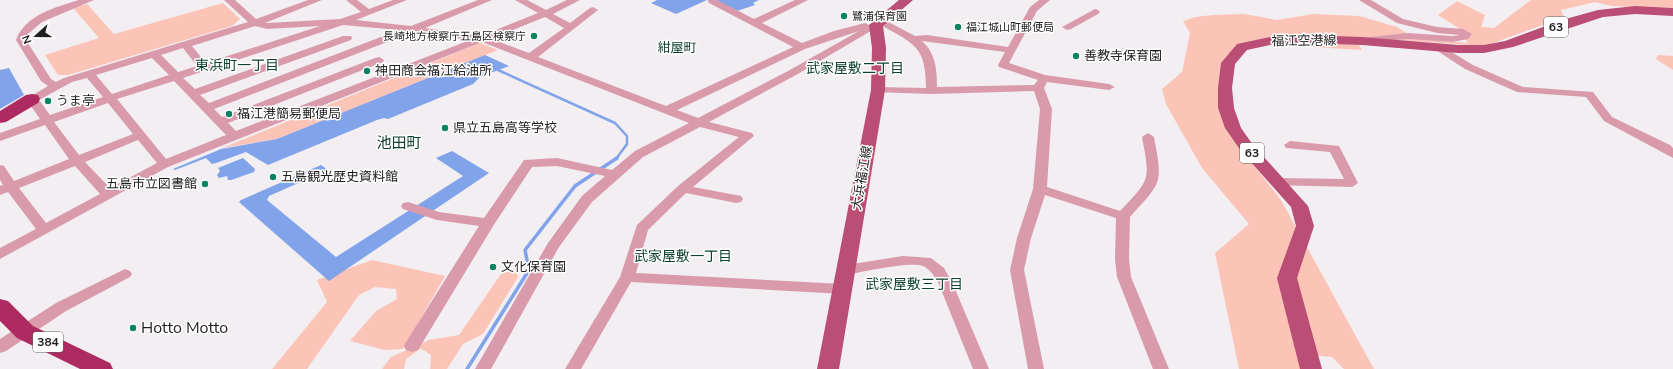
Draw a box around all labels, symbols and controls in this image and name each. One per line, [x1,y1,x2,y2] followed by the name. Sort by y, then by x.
[852,9,907,24] place label: 鷺浦保育園
[839,11,849,21] marker: 鷺浦保育園
[16,16,56,56] north arrow
[1544,17,1568,37] road number: 63
[966,20,1054,35] place label: 福江城山町郵便局
[953,22,963,32] marker: 福江城山町郵便局
[383,29,526,44] place label: 長崎地方検察庁五島区検察庁
[529,31,539,41] marker: 長崎地方検察庁五島区検察庁
[1271,31,1337,51] street label: 福江空港線
[19,33,36,46] text: N
[657,39,697,57] district label: 紺屋町
[1084,47,1162,65] place label: 善教寺保育園
[1071,51,1081,61] marker: 善教寺保育園
[195,56,279,75] district label: 東浜町一丁目
[806,59,904,78] district label: 武家屋敷二丁目
[375,62,492,80] place label: 神田商会福江給油所
[362,66,372,76] marker: 神田商会福江給油所
[56,92,95,110] place label: うま亭
[43,96,53,106] marker: うま亭
[237,105,341,123] place label: 福江港簡易郵便局
[224,109,234,119] marker: 福江港簡易郵便局
[453,119,557,137] place label: 県立五島高等学校
[440,123,450,133] marker: 県立五島高等学校
[376,133,422,153] district label: 池田町
[1240,143,1264,163] road number: 63
[847,144,877,212] street label: 大浜福江線
[281,168,398,186] place label: 五島観光歴史資料館
[268,172,278,182] marker: 五島観光歴史資料館
[106,175,197,193] place label: 五島市立図書館
[200,179,210,189] marker: 五島市立図書館
[634,247,732,266] district label: 武家屋敷一丁目
[501,258,566,276] place label: 文化保育園
[488,262,498,272] marker: 文化保育園
[865,275,963,294] district label: 武家屋敷三丁目
[141,317,228,339] place label: Hotto Motto
[128,323,138,333] marker: Hotto Motto
[33,332,63,352] road number: 384

